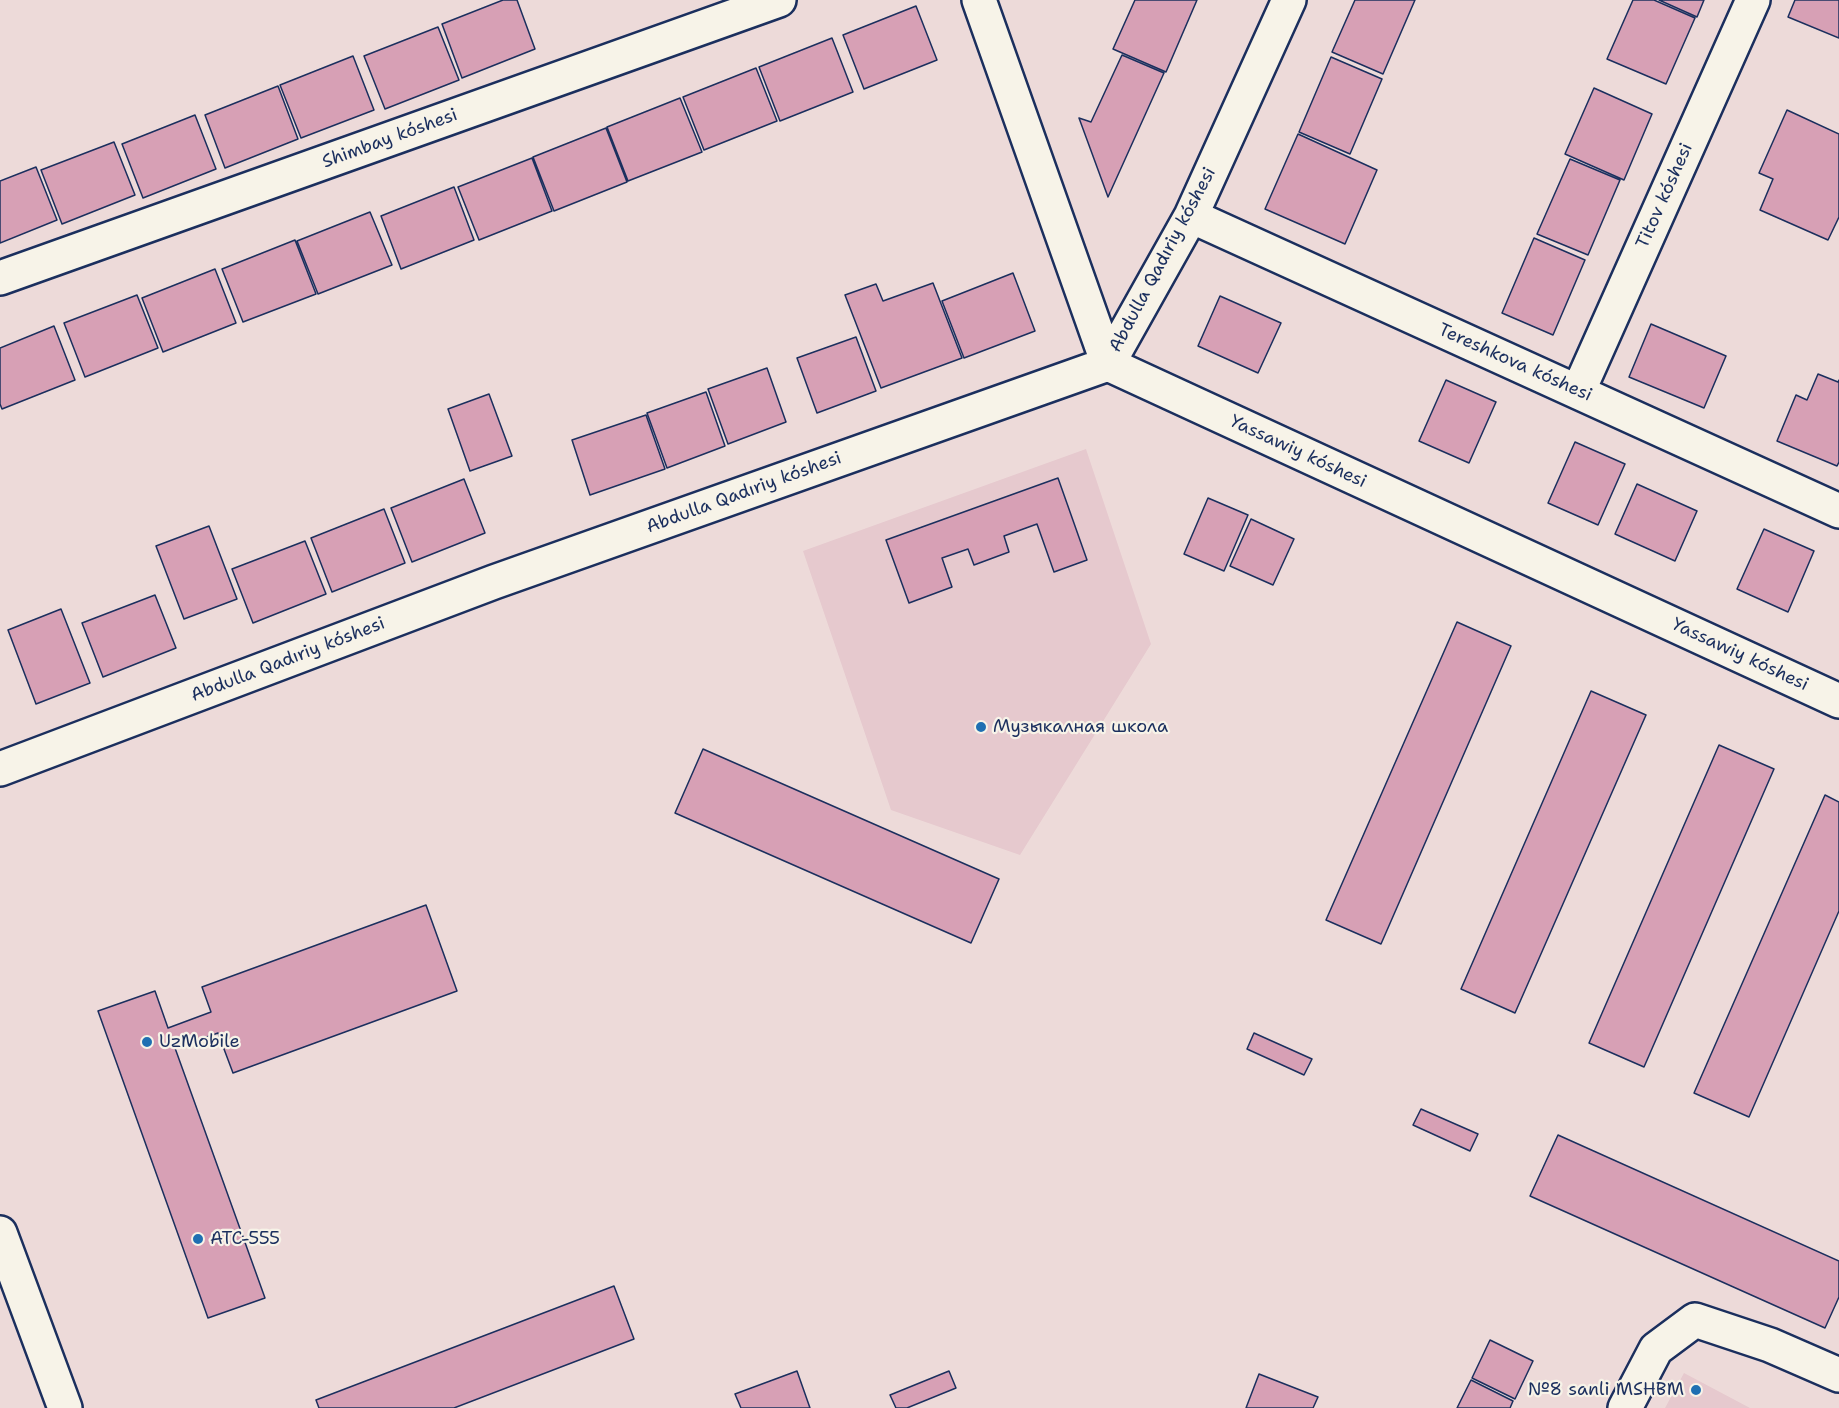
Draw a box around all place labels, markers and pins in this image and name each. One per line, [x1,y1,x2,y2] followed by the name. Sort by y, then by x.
[993,716,1168,738] place label: Музыкалная школа
[974,720,988,734] marker: Музыкалная школа
[159,1031,240,1053] place label: UzMobile
[140,1035,154,1049] marker: UzMobile
[210,1228,280,1250] place label: АТС-555
[191,1232,205,1246] marker: АТС-555
[1528,1379,1684,1401] place label: №8 sanli MSHBM
[1689,1383,1703,1397] marker: №8 sanli MSHBM

